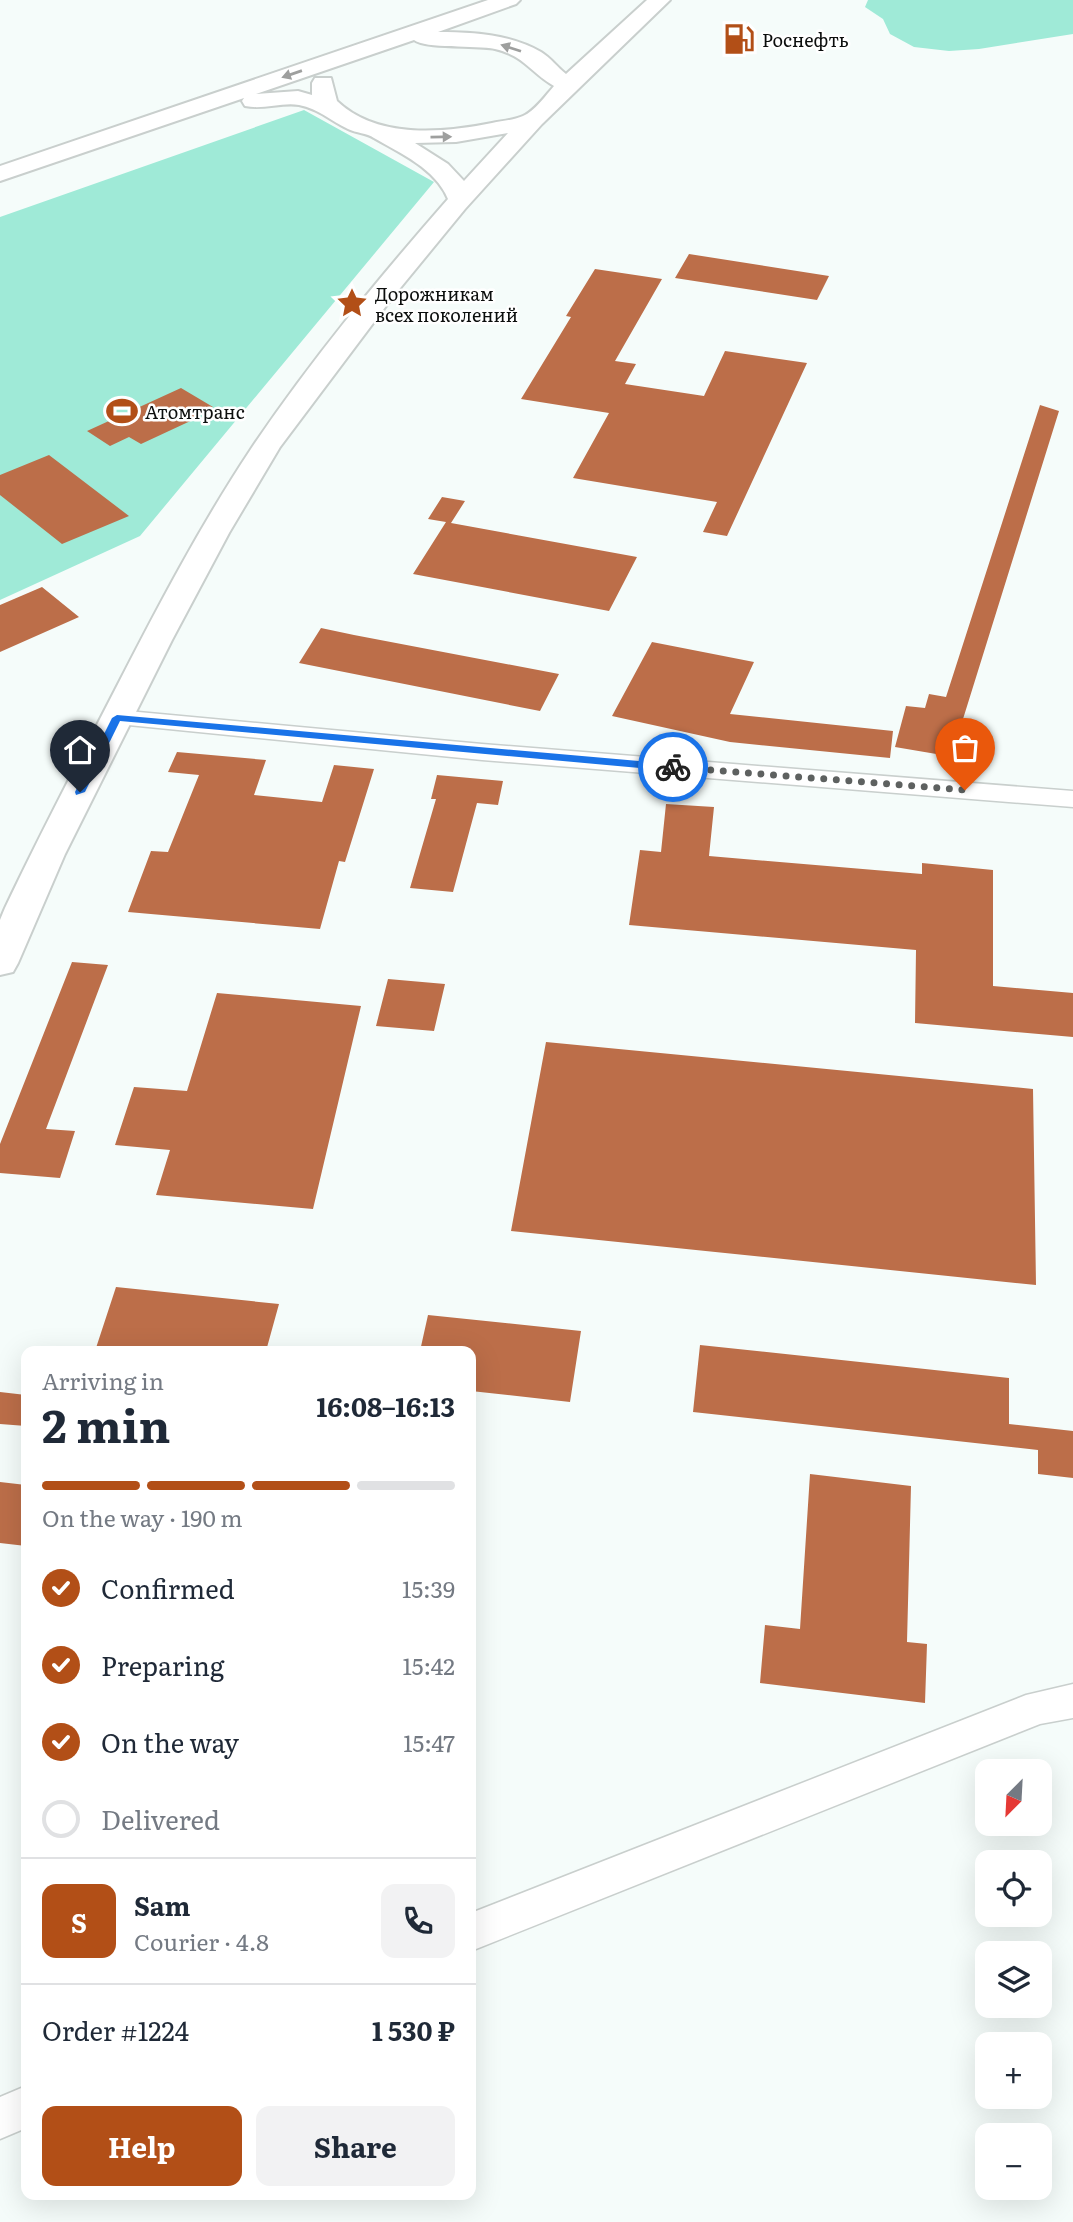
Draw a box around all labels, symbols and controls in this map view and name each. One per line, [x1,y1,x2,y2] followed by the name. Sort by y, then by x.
[722,22,756,56] fuel station icon: Роснефть
[762,26,849,53] place label: Роснефть
[500,42,521,53] one-way arrow
[282,69,303,80] one-way arrow
[430,131,452,143] one-way arrow
[375,280,518,328] place label: Дорожникам всех поколений
[335,286,369,320] place icon: Дорожникам всех поколений
[105,394,139,428] sports icon: Атомтранс
[145,398,245,425] place label: Атомтранс
[935,718,995,790] pin
[50,720,110,792] pin
[946,729,984,767] icon: bag
[61,731,99,769] icon: home
[638,732,708,802] courier
[654,748,692,786] icon: bike
[42,1363,164,1397] text: Arriving in
[316,1386,455,1425] text: 16:08–16:13
[42,1389,171,1457] text: 2 min
[42,1500,243,1534] text: On the way · 190 m
[101,1568,235,1607] text: Confirmed
[42,1569,80,1607] icon: check
[402,1571,455,1605] text: 15:39
[101,1645,224,1684] text: Preparing
[42,1646,80,1684] icon: check
[402,1648,455,1682] text: 15:42
[101,1722,239,1761] text: On the way
[42,1723,80,1761] icon: check
[403,1725,455,1759] text: 15:47
[975,1759,1052,1836] north arrow
[975,1759,1052,2200] map controls
[101,1799,220,1838] text: Delivered
[975,1850,1052,1927] button: locate
[381,1884,455,1958] button: phone
[134,1885,190,1924] text: Sam
[71,1902,87,1941] text: S
[134,1924,269,1958] text: Courier · 4.8
[975,1941,1052,2018] button: layers
[42,2010,189,2049] text: Order #1224
[372,2010,455,2049] text: 1 530 ₽
[975,2032,1052,2109] button: +
[42,2106,242,2186] button: Help
[256,2106,455,2186] button: Share
[975,2123,1052,2200] button: −

